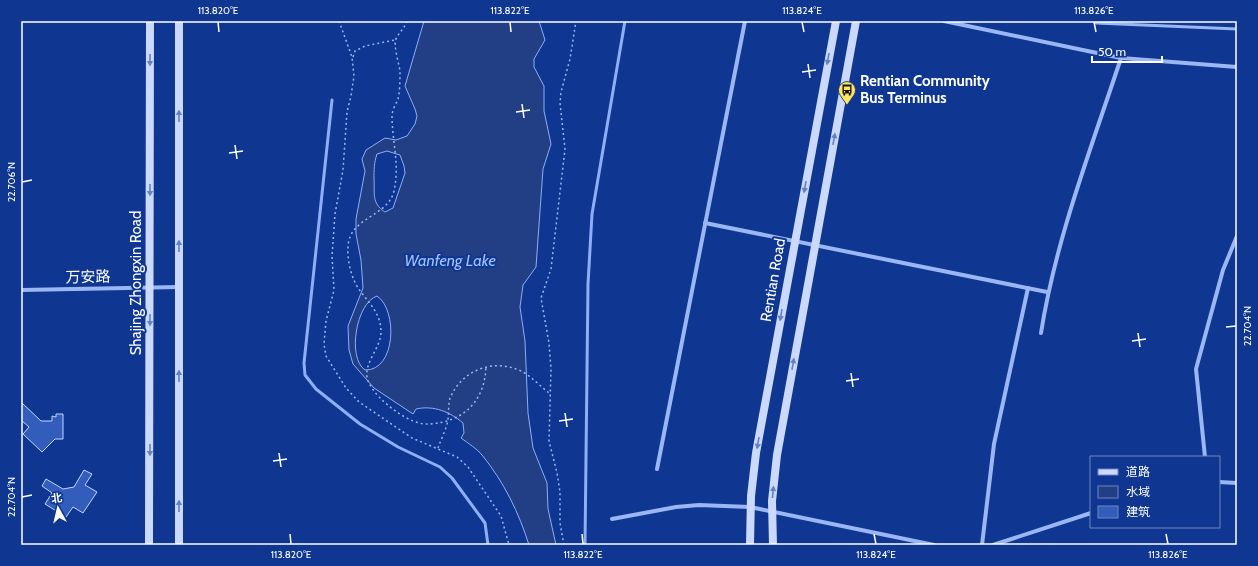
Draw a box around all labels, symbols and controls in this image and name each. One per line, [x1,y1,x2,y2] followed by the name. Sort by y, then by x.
[198,4,239,17] text: 113.820°E
[490,4,530,17] text: 113.822°E
[782,4,822,17] text: 113.824°E
[1074,4,1114,17] text: 113.826°E
[1092,38,1162,64] scale bar
[1098,44,1126,59] text: 50 m
[825,53,831,65] one-way arrow
[147,54,153,67] one-way arrow
[860,72,991,107] place label: Rentian Community Bus Terminus
[837,80,857,105] bus stop icon: Rentian Community Bus Terminus
[176,109,182,122] one-way arrow
[831,133,837,146] one-way arrow
[5,162,18,202] text: 22.706°N
[802,181,808,193] one-way arrow
[147,184,153,197] one-way arrow
[127,211,145,355] street label: Shajing Zhongxin Road
[757,237,789,323] street label: Rentian Road
[176,239,182,252] one-way arrow
[404,251,496,270] water label: Wanfeng Lake
[65,268,111,286] street label: 万安路
[1241,306,1254,346] text: 22.704°N
[778,309,784,321] one-way arrow
[147,314,153,327] one-way arrow
[790,358,796,370] one-way arrow
[176,369,182,382] one-way arrow
[754,437,760,449] one-way arrow
[147,444,153,457] one-way arrow
[1090,456,1220,528] legend
[1126,464,1150,479] text: 道路
[5,477,18,517] text: 22.704°N
[1126,484,1150,499] text: 水域
[769,486,776,498] one-way arrow
[38,488,78,528] north arrow
[50,490,63,506] text: 北
[176,499,182,512] one-way arrow
[1126,504,1150,519] text: 建筑
[271,548,312,561] text: 113.820°E
[563,548,603,561] text: 113.822°E
[856,548,896,561] text: 113.824°E
[1148,548,1188,561] text: 113.826°E

